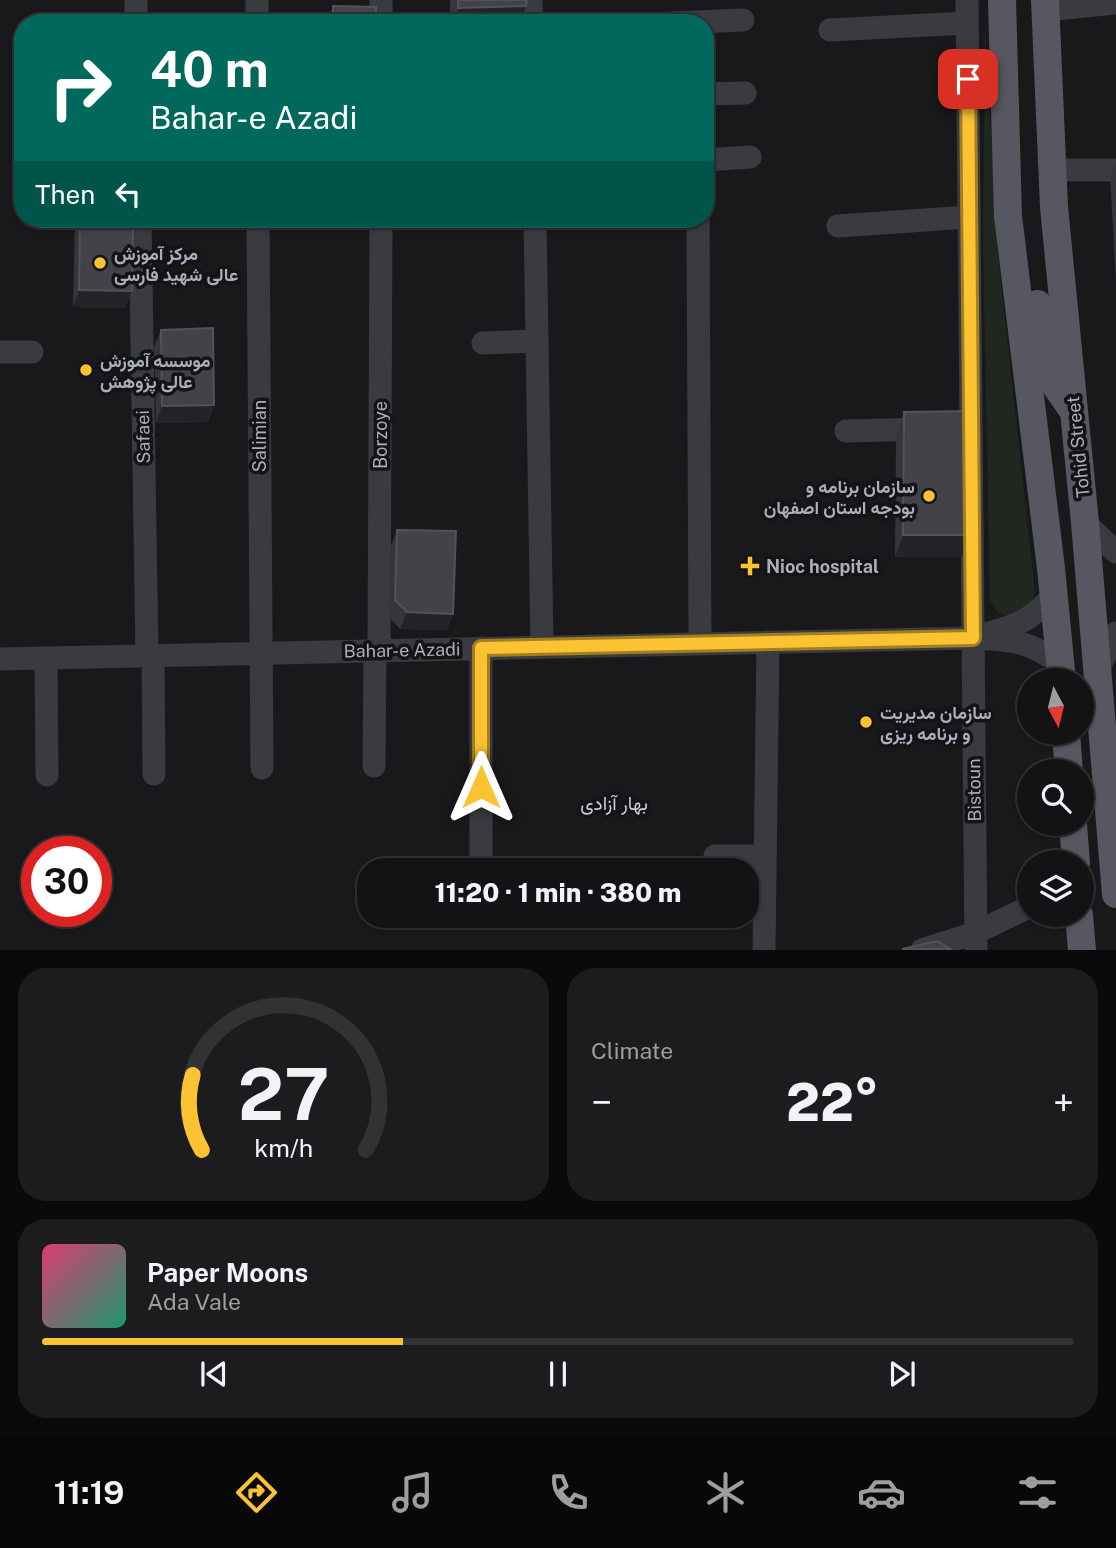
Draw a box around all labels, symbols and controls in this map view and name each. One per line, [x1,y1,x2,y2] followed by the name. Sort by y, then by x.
[150,40,269,98] text: 40 m
[35,42,126,133] icon: right
[938,49,998,109] pin
[949,60,987,98] icon: arrive
[150,99,357,136] text: Bahar-e Azadi
[109,175,147,213] icon: left
[35,179,95,210] text: Then
[114,243,238,286] place label: مرکز آموزش عالی شهید فارسی
[92,255,108,271] marker: مرکز آموزش عالی شهید فارسی
[100,350,211,394] place label: موسسه آموزش عالی پژوهش
[78,362,94,378] marker: موسسه آموزش عالی پژوهش
[1062,395,1094,499] street label: Tohid Street
[249,400,270,472] street label: Salimian
[370,401,391,469] street label: Borzoye
[132,410,154,464] street label: Safaei
[764,476,915,519] place label: سازمان برنامه و بودجه استان اصفهان
[921,488,937,504] marker: سازمان برنامه و بودجه استان اصفهان
[740,556,760,576] marker: Nioc hospital
[766,556,879,577] place label: Nioc hospital
[343,638,461,662] street label: Bahar-e Azadi
[1017,668,1094,746] north arrow
[1017,668,1094,927] map controls
[880,702,992,745] place label: سازمان مدیریت و برنامه ریزی
[858,714,874,730] marker: سازمان مدیریت و برنامه ریزی
[444,750,518,824] position arrow
[963,758,985,822] street label: Bistoun
[1017,759,1094,836] button: search
[580,792,648,815] district label: بهار آزادی
[21,836,112,927] speed limit sign: 30
[1017,850,1094,927] button: layers
[434,877,682,908] text: 11:20 · 1 min · 380 m
[591,1037,673,1064] text: Climate
[238,1052,329,1137] text: 27
[786,1072,879,1133] text: 22°
[591,1080,612,1125] text: −
[1053,1080,1074,1125] text: +
[254,1133,313,1163] text: km/h
[147,1257,308,1288] text: Paper Moons
[147,1288,241,1315] text: Ada Vale
[195,1355,233,1393] icon: previous
[539,1355,577,1393] icon: pause
[883,1355,921,1393] icon: next
[232,1468,281,1517] icon: directions
[388,1468,437,1517] icon: music
[544,1468,593,1517] icon: phone
[701,1468,750,1517] icon: climate
[857,1468,906,1517] icon: car
[1013,1468,1062,1517] icon: filters
[54,1474,124,1511] text: 11:19

